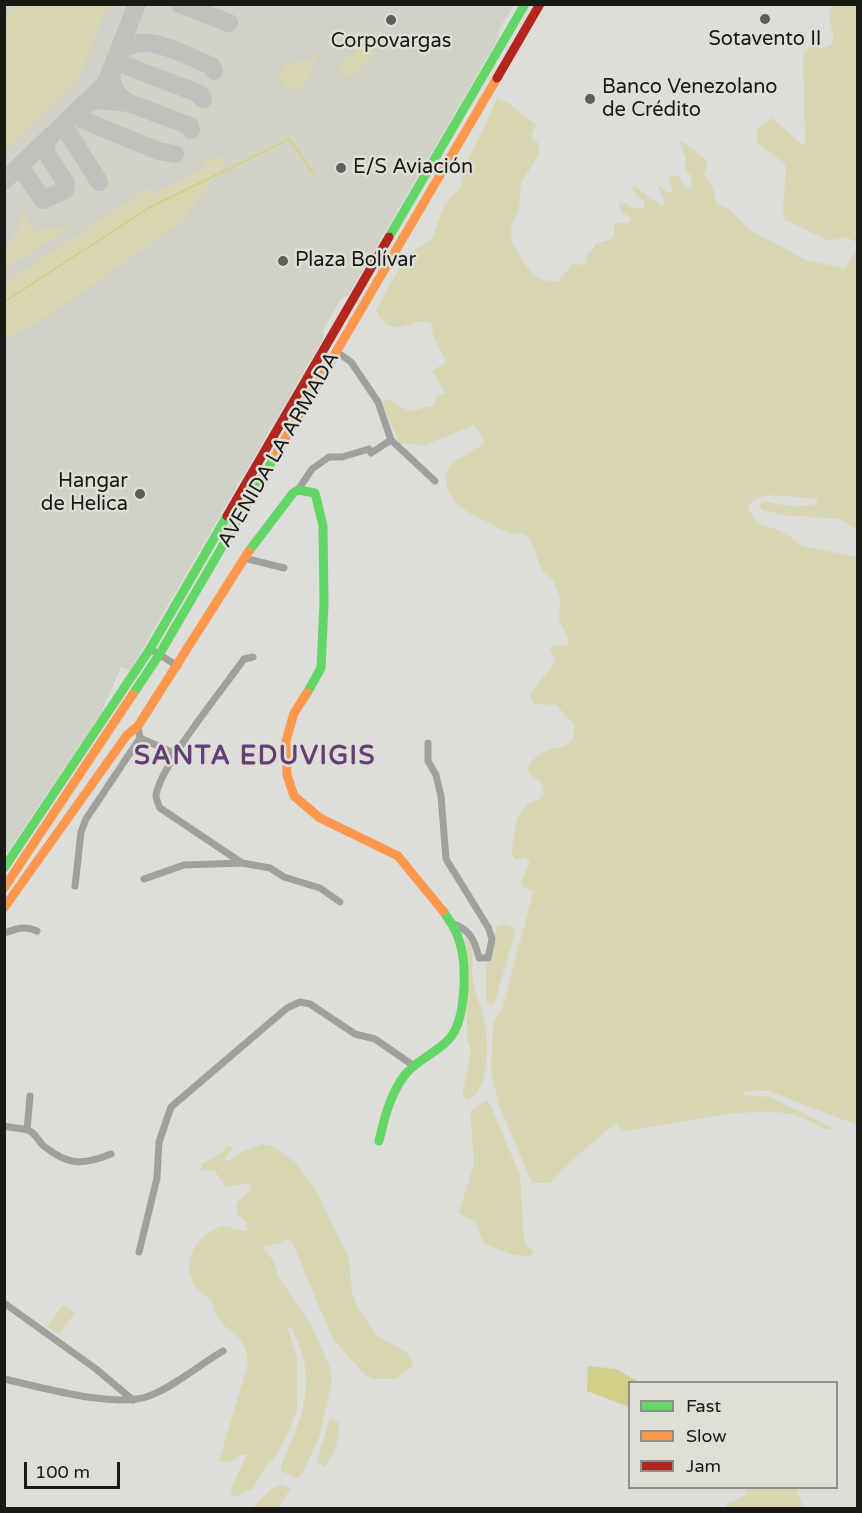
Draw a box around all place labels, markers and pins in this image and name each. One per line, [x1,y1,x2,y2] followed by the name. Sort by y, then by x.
[758,12,772,26] marker: Sotavento II
[384,13,398,27] marker: Corpovargas
[708,28,822,52] place label: Sotavento II
[331,30,451,54] place label: Corpovargas
[602,76,777,123] place label: Banco Venezolano de Crédito
[583,92,597,106] marker: Banco Venezolano de Crédito
[353,156,473,180] place label: E/S Aviación
[334,161,348,175] marker: E/S Aviación
[295,249,416,273] place label: Plaza Bolívar
[276,254,290,268] marker: Plaza Bolívar
[41,470,128,517] place label: Hangar de Helica
[133,487,147,501] marker: Hangar de Helica

